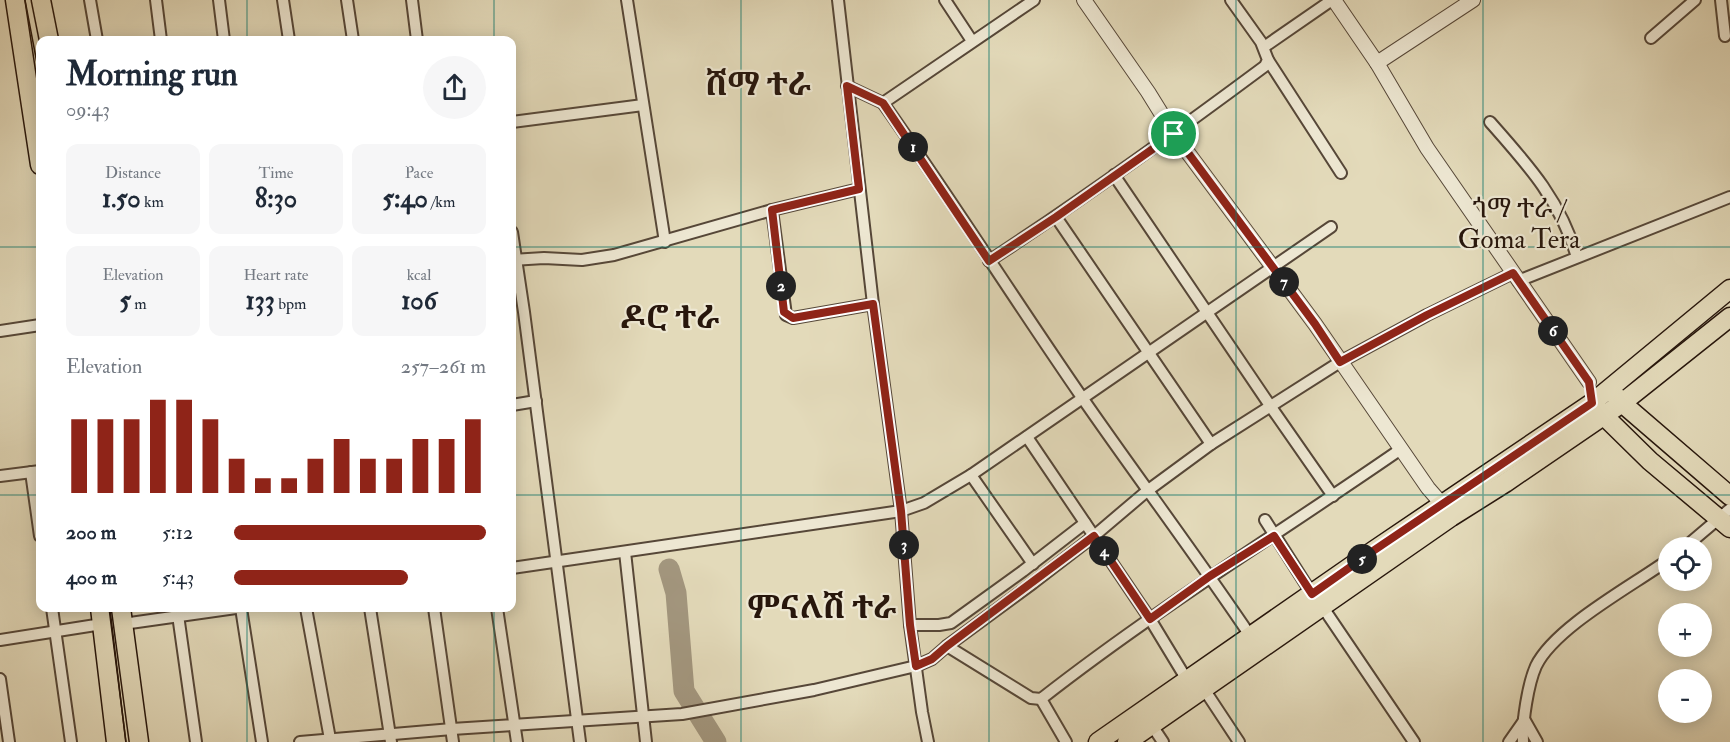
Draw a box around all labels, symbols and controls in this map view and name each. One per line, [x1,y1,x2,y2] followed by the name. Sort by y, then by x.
[66,54,238,95] text: Morning run
[423,56,486,119] button: share
[705,65,811,105] district label: ሸማ ተራ
[66,97,110,122] text: 09:43
[1148,108,1199,159] pin
[1157,117,1190,150] icon: arrive
[898,132,928,162] pin: 1
[910,137,916,157] text: 1
[105,163,161,183] text: Distance
[259,163,293,183] text: Time
[405,163,433,183] text: Pace
[102,183,141,215] text: 1.50
[255,183,297,215] text: 8:30
[383,183,428,215] text: 5:40
[141,192,164,212] text: km
[428,192,455,212] text: /km
[1458,192,1581,256] district label: ጎማ ተራ / Goma Tera
[103,265,163,285] text: Elevation
[243,265,309,285] text: Heart rate
[407,265,431,285] text: kcal
[1269,267,1299,297] pin: 7
[766,271,796,301] pin: 2
[1280,272,1288,292] text: 7
[777,276,785,296] text: 2
[119,285,131,317] text: 5
[246,285,275,317] text: 133
[401,285,437,317] text: 106
[131,294,147,314] text: m
[275,294,306,314] text: bpm
[620,298,720,338] district label: ዶሮ ተራ
[1538,316,1568,346] pin: 6
[1549,321,1557,341] text: 6
[66,354,142,379] text: Elevation
[401,354,486,379] text: 257–261 m
[66,520,116,545] text: 200 m
[162,520,193,545] text: 5:12
[889,530,919,560] pin: 3
[901,535,907,555] text: 3
[1089,536,1119,566] pin: 4
[1658,537,1712,723] map controls
[1658,537,1712,591] button: locate
[1100,541,1108,561] text: 4
[1347,544,1377,574] pin: 5
[1358,549,1366,569] text: 5
[66,565,117,590] text: 400 m
[162,565,194,590] text: 5:43
[748,588,896,628] district label: ምናለሽ ተራ
[1658,603,1712,657] button: +
[1658,669,1712,723] button: −

